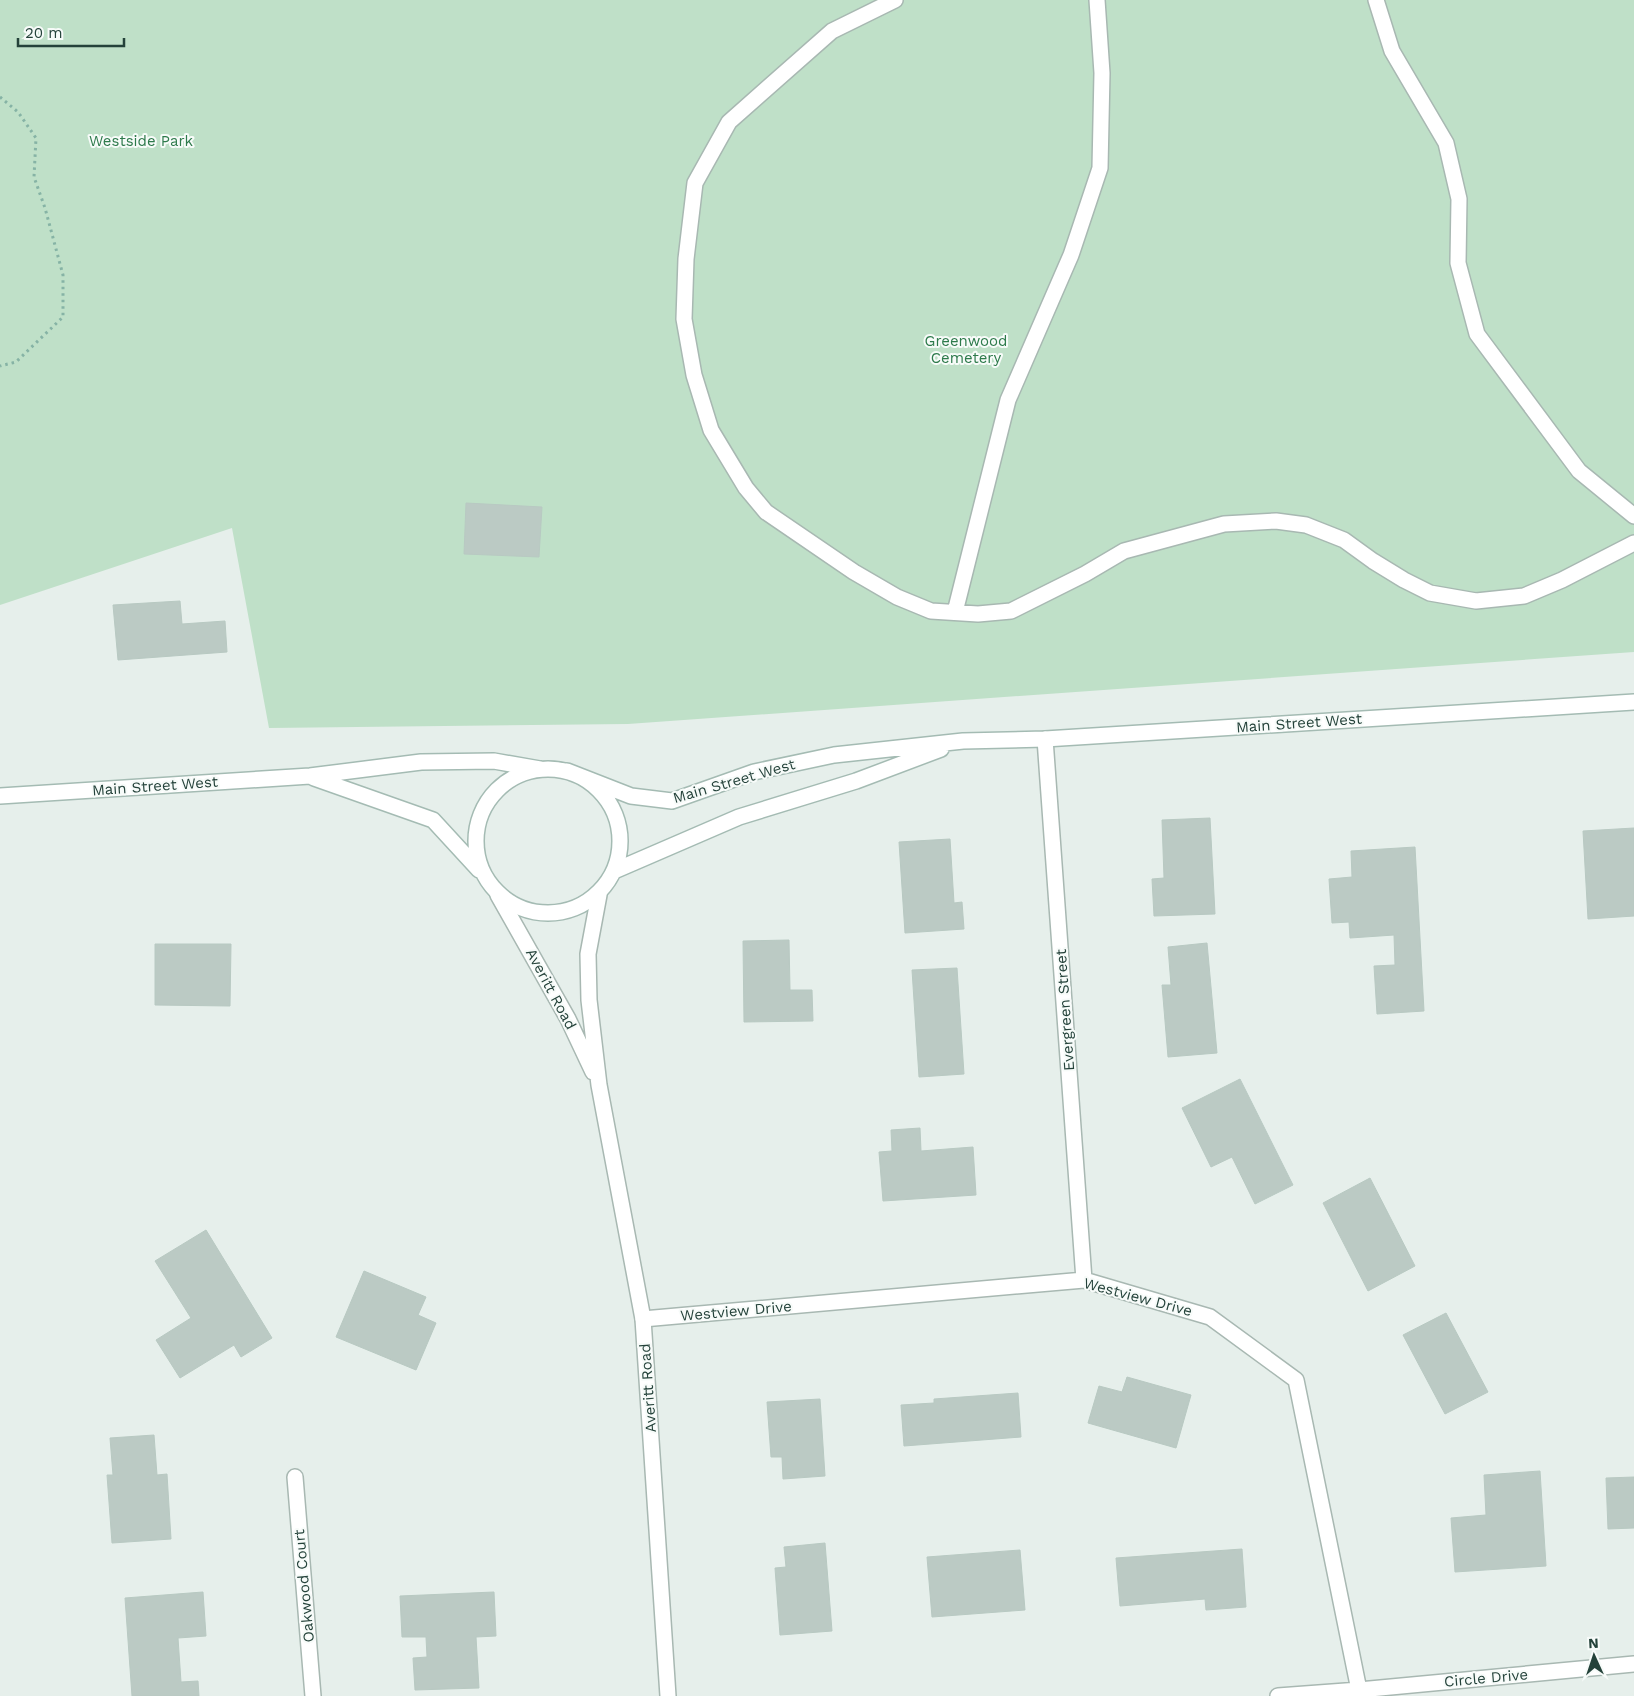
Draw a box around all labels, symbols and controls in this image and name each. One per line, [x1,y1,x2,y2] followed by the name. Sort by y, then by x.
[18,15,124,47] scale bar
[25,24,63,42] text: 20 m
[89,132,194,150] park label: Westside Park
[925,332,1007,367] park label: Greenwood Cemetery
[1235,710,1363,736] street label: Main Street West
[671,755,798,807] street label: Main Street West
[91,773,219,799] street label: Main Street West
[522,945,580,1033] street label: Averitt Road
[1052,948,1078,1071] street label: Evergreen Street
[1082,1274,1194,1320] street label: Westview Drive
[680,1297,792,1325] street label: Westview Drive
[636,1343,660,1433] street label: Averitt Road
[290,1528,318,1643] street label: Oakwood Court
[1569,1631,1619,1681] north arrow
[1588,1635,1599,1651] text: N
[1443,1665,1529,1691] street label: Circle Drive

